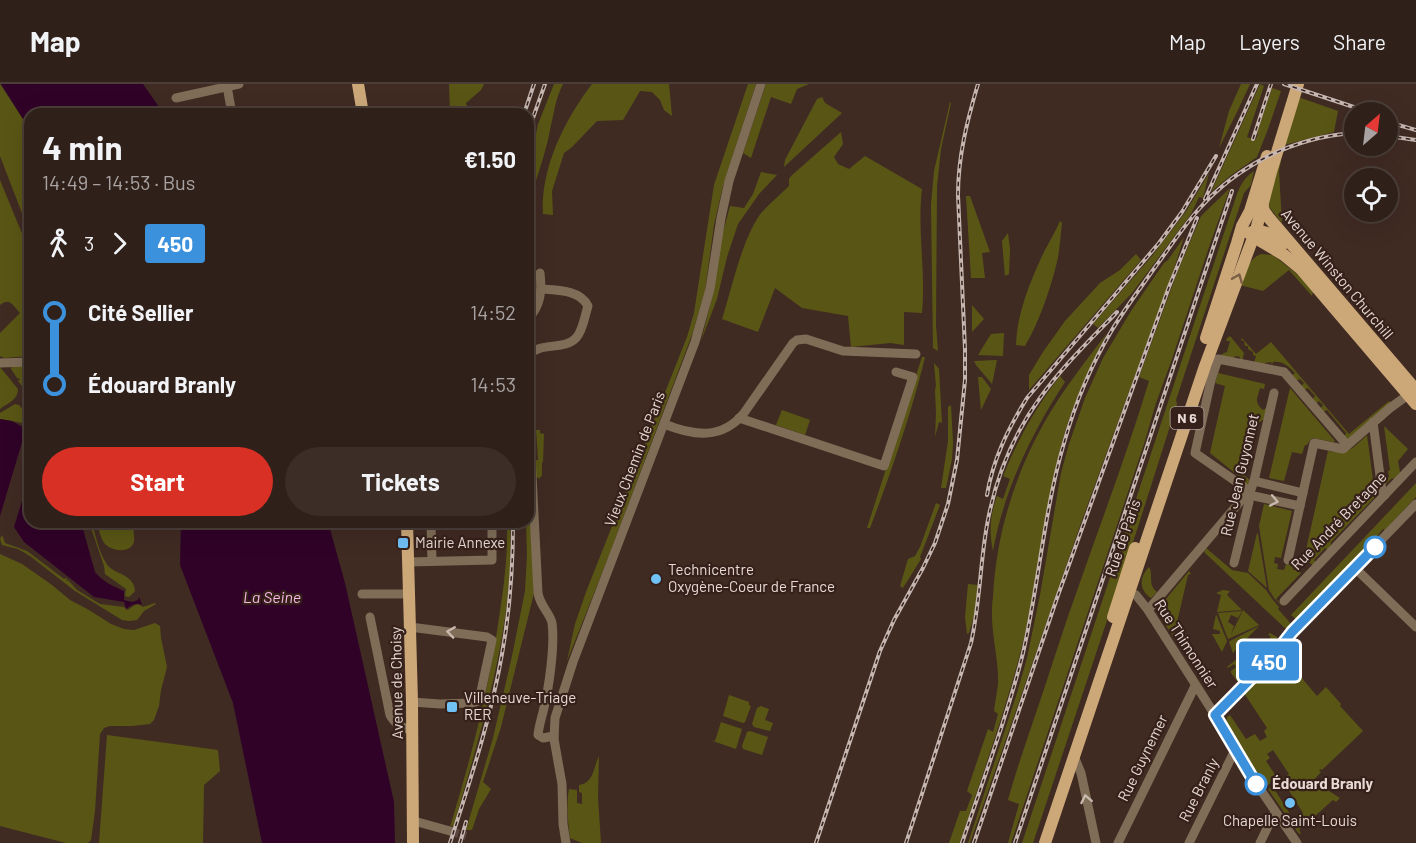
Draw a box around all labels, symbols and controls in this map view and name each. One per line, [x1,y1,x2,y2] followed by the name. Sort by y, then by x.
[30,24,81,58] text: Map
[1169,29,1206,54] text: Map
[1239,29,1300,54] text: Layers
[1333,29,1386,54] text: Share
[1344,102,1398,156] north arrow
[1344,102,1398,222] map controls
[42,127,123,167] text: 4 min
[464,146,516,172] text: €1.50
[1344,168,1398,222] button: locate
[42,170,195,194] text: 14:49 – 14:53 · Bus
[1278,204,1398,342] street label: Avenue Winston Churchill
[42,227,75,260] icon: walk
[103,227,136,260] icon: forward
[84,231,94,255] text: 3
[157,231,193,256] text: 450
[1231,273,1243,284] one-way arrow
[88,299,193,325] text: Cité Sellier
[470,300,516,324] text: 14:52
[88,371,236,397] text: Édouard Branly
[471,372,516,396] text: 14:53
[600,388,668,529] street label: Vieux Chemin de Paris
[1170,407,1204,429] road number: N 6
[1216,412,1262,538] street label: Rue Jean Guyonnet
[42,447,273,516] button: Start
[285,447,516,516] button: Tickets
[1287,467,1390,573] street label: Rue André Bretagne
[1269,494,1279,507] one-way arrow
[1100,497,1144,579] street label: Rue de Paris
[415,533,505,551] place label: Mairie Annexe
[396,536,410,550] marker: Mairie Annexe
[1364,536,1386,558] unlabelled marker
[668,560,835,595] place label: Technicentre Oxygène-Coeur de France
[649,572,663,586] marker: Technicentre Oxygène-Coeur de France
[243,587,301,606] water label: La Seine
[1151,596,1223,692] street label: Rue Thimonnier
[386,626,406,739] street label: Avenue de Choisy
[447,626,456,639] one-way arrow
[1234,642,1304,680] line badge: 450
[1251,649,1287,674] text: 450
[464,688,576,723] place label: Villeneuve-Triage RER
[445,700,459,714] marker: Villeneuve-Triage RER
[1113,711,1171,804] street label: Rue Guynemer
[1174,755,1222,824] street label: Rue Branly
[1245,773,1267,795] marker: Édouard Branly
[1272,774,1373,792] place label: Édouard Branly
[1080,794,1093,804] one-way arrow
[1283,796,1297,810] marker: Chapelle Saint-Louis
[1223,811,1357,829] place label: Chapelle Saint-Louis

